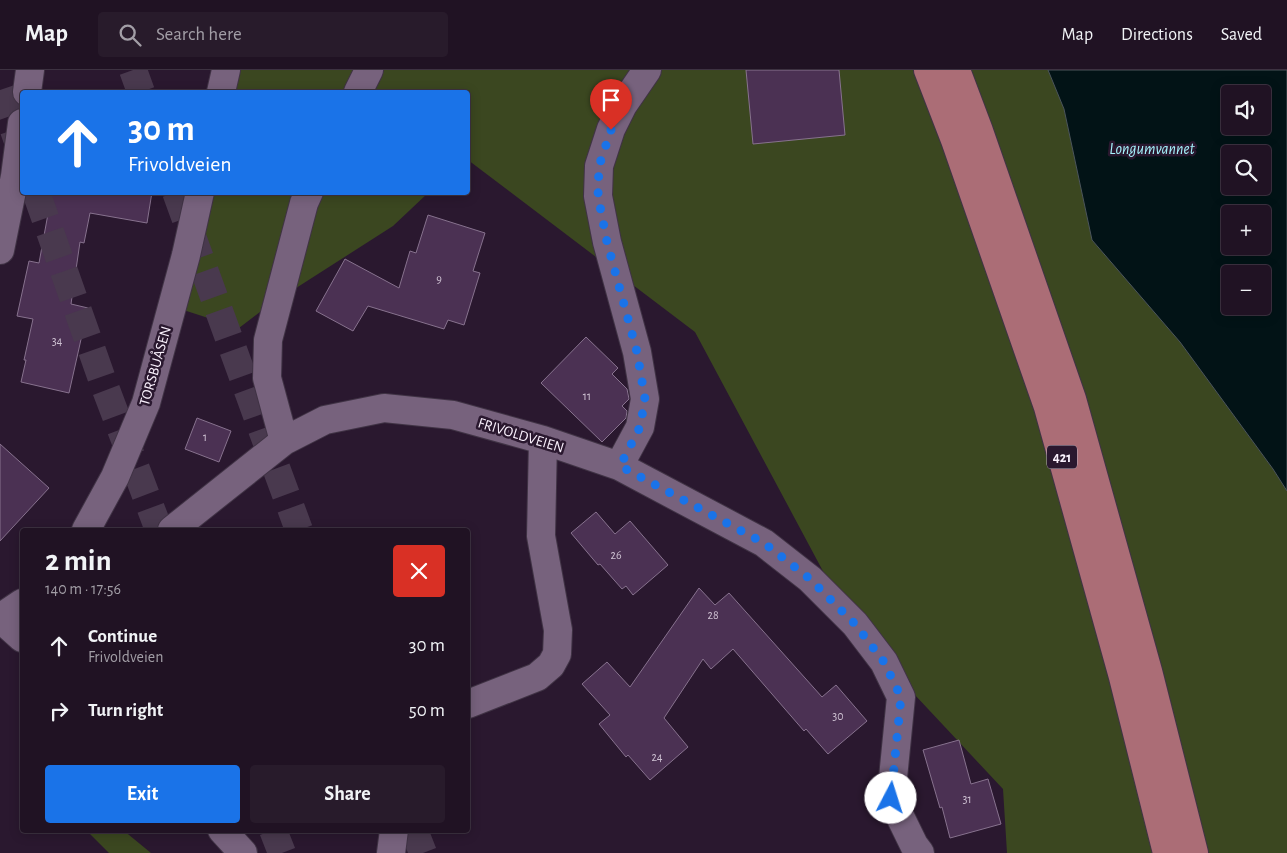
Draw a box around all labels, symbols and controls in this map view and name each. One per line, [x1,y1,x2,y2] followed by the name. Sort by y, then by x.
[98,12,448,57] search box
[116,21,144,49] icon: search
[25,22,68,46] text: Map
[156,25,242,44] text: Search here
[1062,26,1093,44] text: Map
[1121,26,1193,44] text: Directions
[1221,26,1262,44] text: Saved
[590,79,632,130] pin
[1221,85,1271,315] map controls
[1221,85,1271,135] button: sound
[597,86,625,114] icon: arrive
[45,110,110,175] icon: ahead
[128,112,195,147] text: 30 m
[1109,141,1195,157] water label: Longumvannet
[1221,145,1271,195] button: search
[128,153,232,175] text: Frivoldveien
[1221,205,1271,255] button: +
[1221,265,1271,315] button: −
[436,273,442,285] house number: 9
[136,324,174,408] street label: TORSBUÅSEN
[52,335,63,347] house number: 34
[583,390,591,402] house number: 11
[476,415,566,456] street label: FRIVOLDVEIEN
[203,431,207,443] house number: 1
[1047,446,1077,468] road number: 421
[393,545,445,597] button: close
[45,546,112,576] text: 2 min
[610,549,622,561] house number: 26
[45,581,121,597] text: 140 m · 17:56
[707,609,719,621] house number: 28
[88,627,157,646] text: Continue
[45,632,73,660] icon: ahead
[409,636,445,655] text: 30 m
[88,649,163,665] text: Frivoldveien
[45,697,73,725] icon: right
[88,701,163,720] text: Turn right
[409,701,445,720] text: 50 m
[832,710,844,722] house number: 30
[651,751,663,763] house number: 24
[45,765,240,823] button: Exit
[250,765,445,823] button: Share
[864,771,916,823] position arrow
[962,793,972,805] house number: 31

